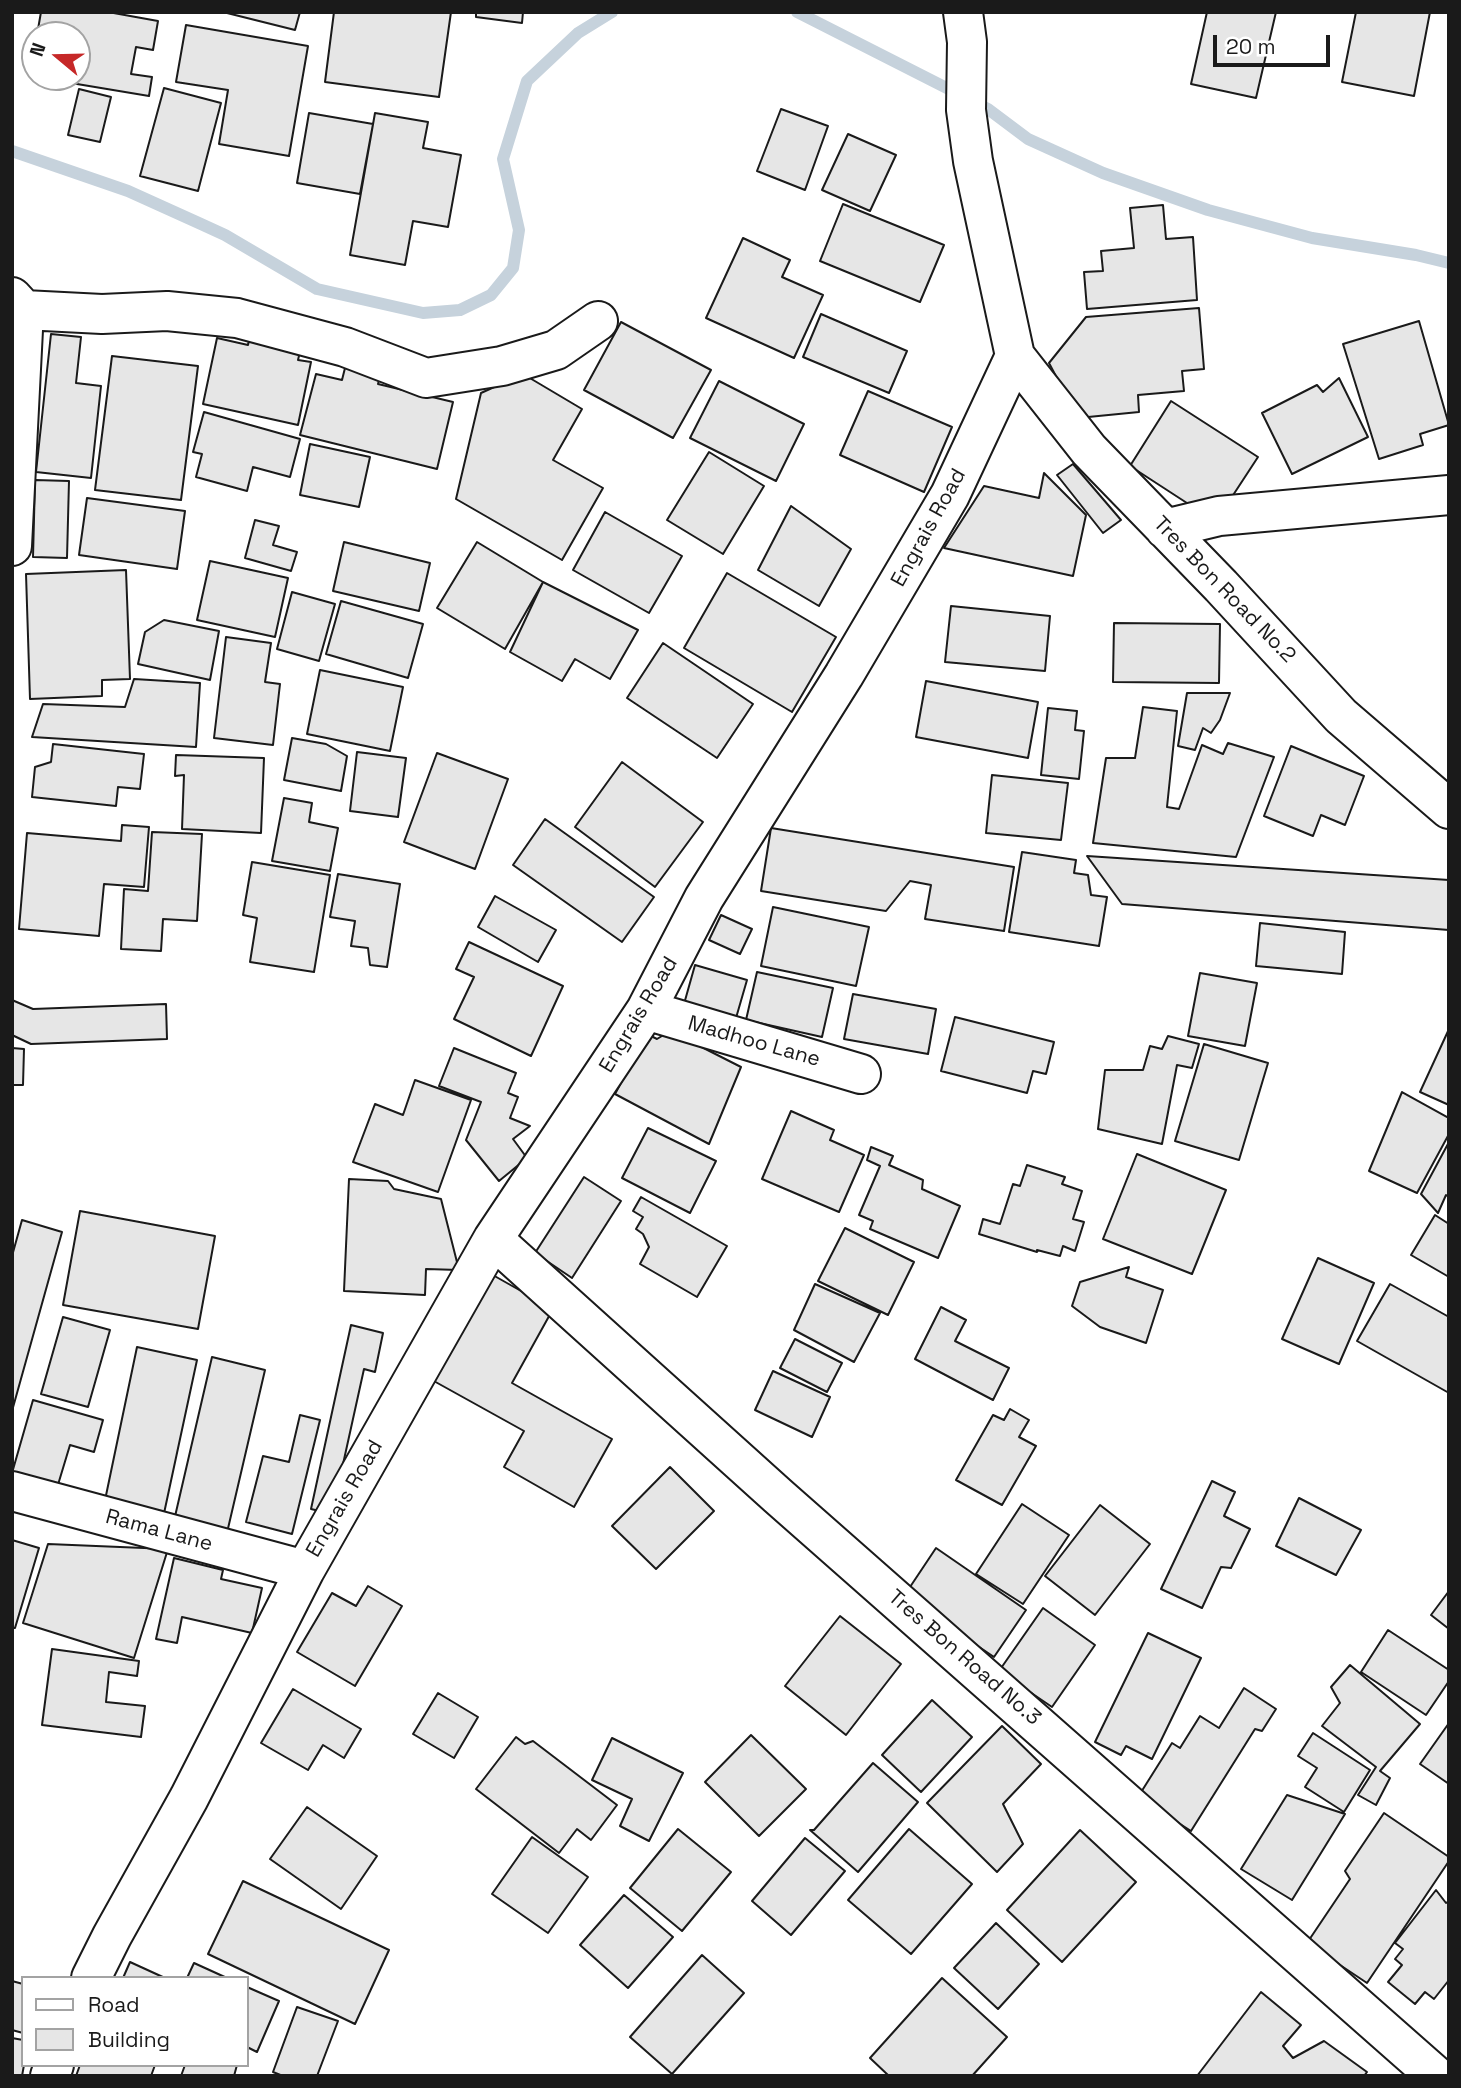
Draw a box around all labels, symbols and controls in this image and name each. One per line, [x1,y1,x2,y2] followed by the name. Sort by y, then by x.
[21,21,91,91] north arrow
[1216,21,1333,65] scale bar
[1226,33,1276,60] text: 20 m
[24,40,51,60] text: N
[886,465,972,591] street label: Engrais Road
[1148,511,1300,669] street label: Tres Bon Road No.2
[594,952,684,1078] street label: Engrais Road
[685,1011,823,1073] street label: Madhoo Lane
[301,1436,389,1562] street label: Engrais Road
[103,1505,215,1557] street label: Rama Lane
[883,1585,1045,1731] street label: Tres Bon Road No.3
[21,1976,248,2067] legend
[88,1991,140,2018] text: Road
[88,2026,170,2053] text: Building

